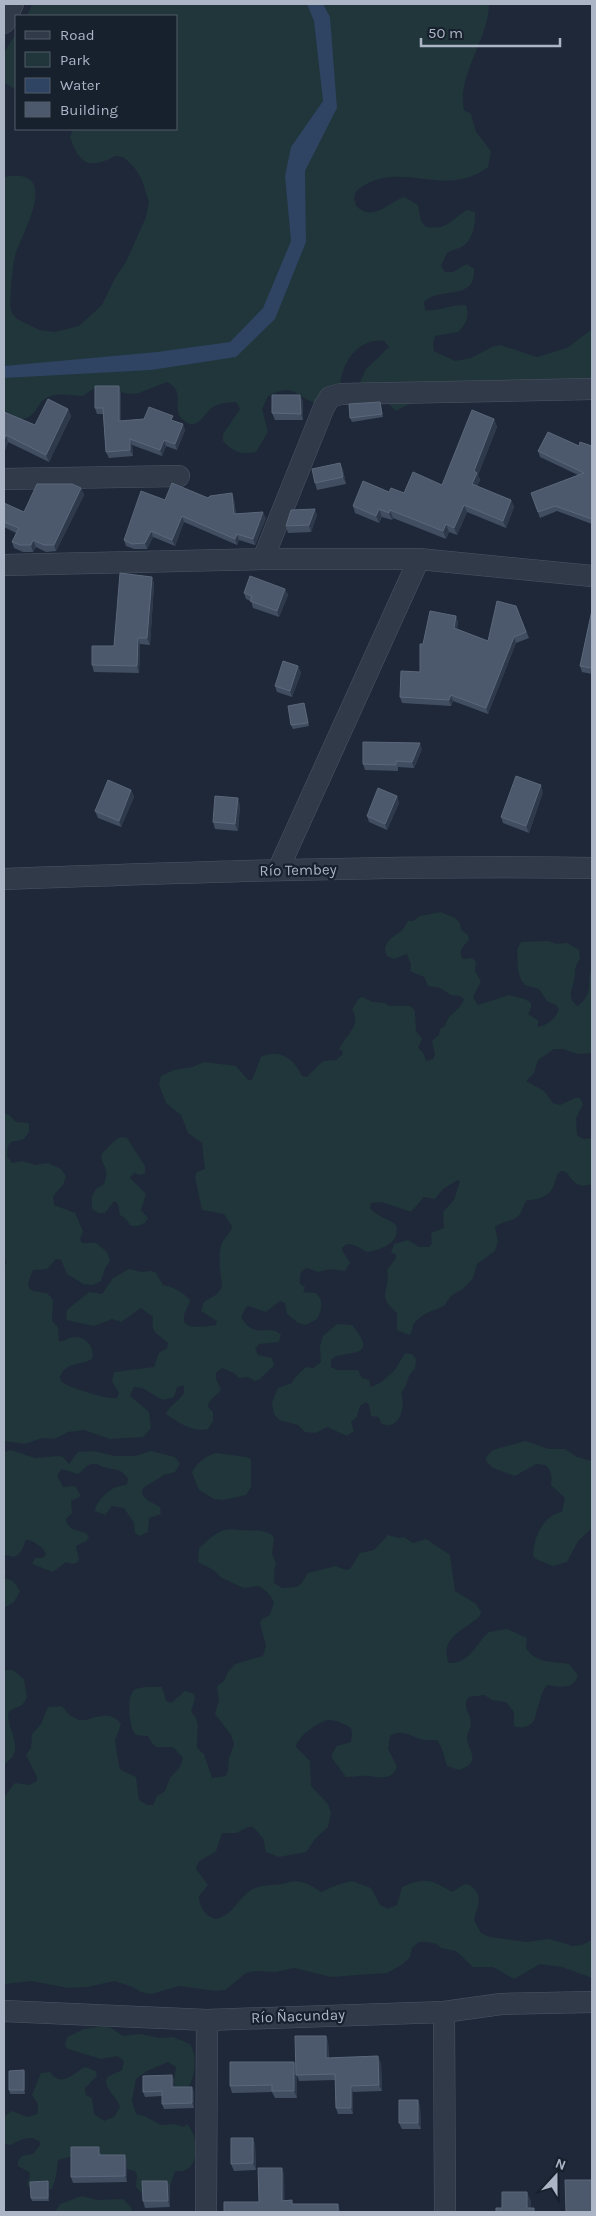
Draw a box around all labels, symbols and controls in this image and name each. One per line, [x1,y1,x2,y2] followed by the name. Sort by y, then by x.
[15,15,178,130] legend
[421,15,560,47] scale bar
[428,24,463,42] text: 50 m
[60,26,95,44] text: Road
[60,51,90,69] text: Park
[60,76,101,94] text: Water
[60,101,118,119] text: Building
[259,860,337,880] street label: Río Tembey
[251,2005,345,2027] street label: Río Ñacunday
[531,2151,581,2201] north arrow
[553,2155,568,2174] text: N

